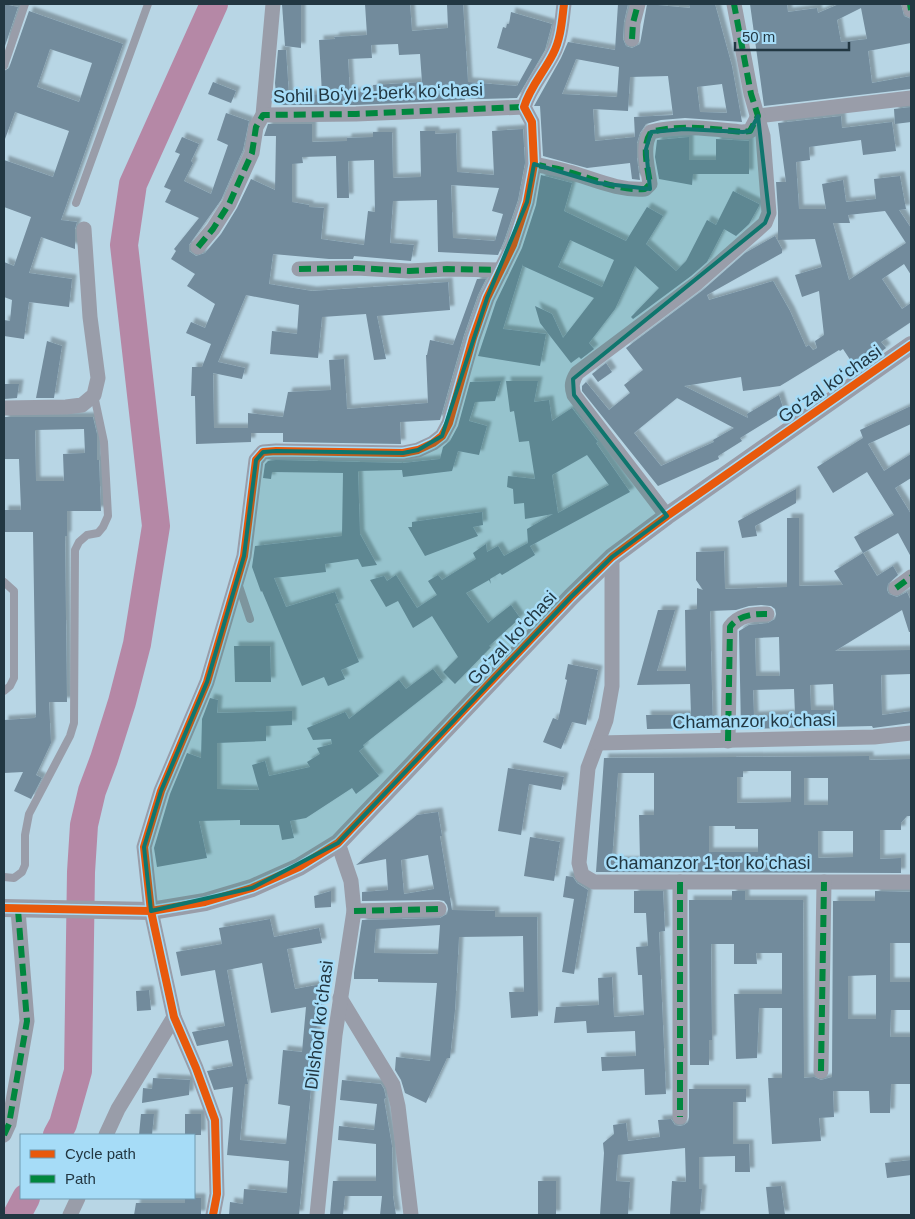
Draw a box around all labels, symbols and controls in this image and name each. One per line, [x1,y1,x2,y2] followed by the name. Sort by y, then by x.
[735,20,849,52] scale bar
[742,28,775,45] text: 50 m
[273,79,483,107] street label: Sohil Boʻyi 2-berk koʻchasi
[775,341,885,427] street label: Goʻzal koʻchasi
[463,587,561,689] street label: Goʻzal koʻchasi
[672,710,836,732] street label: Chamanzor koʻchasi
[605,853,811,873] street label: Chamanzor 1-tor koʻchasi
[301,959,337,1091] street label: Dilshod koʻchasi
[20,1134,195,1199] legend
[65,1145,136,1162] text: Cycle path
[65,1170,96,1187] text: Path

